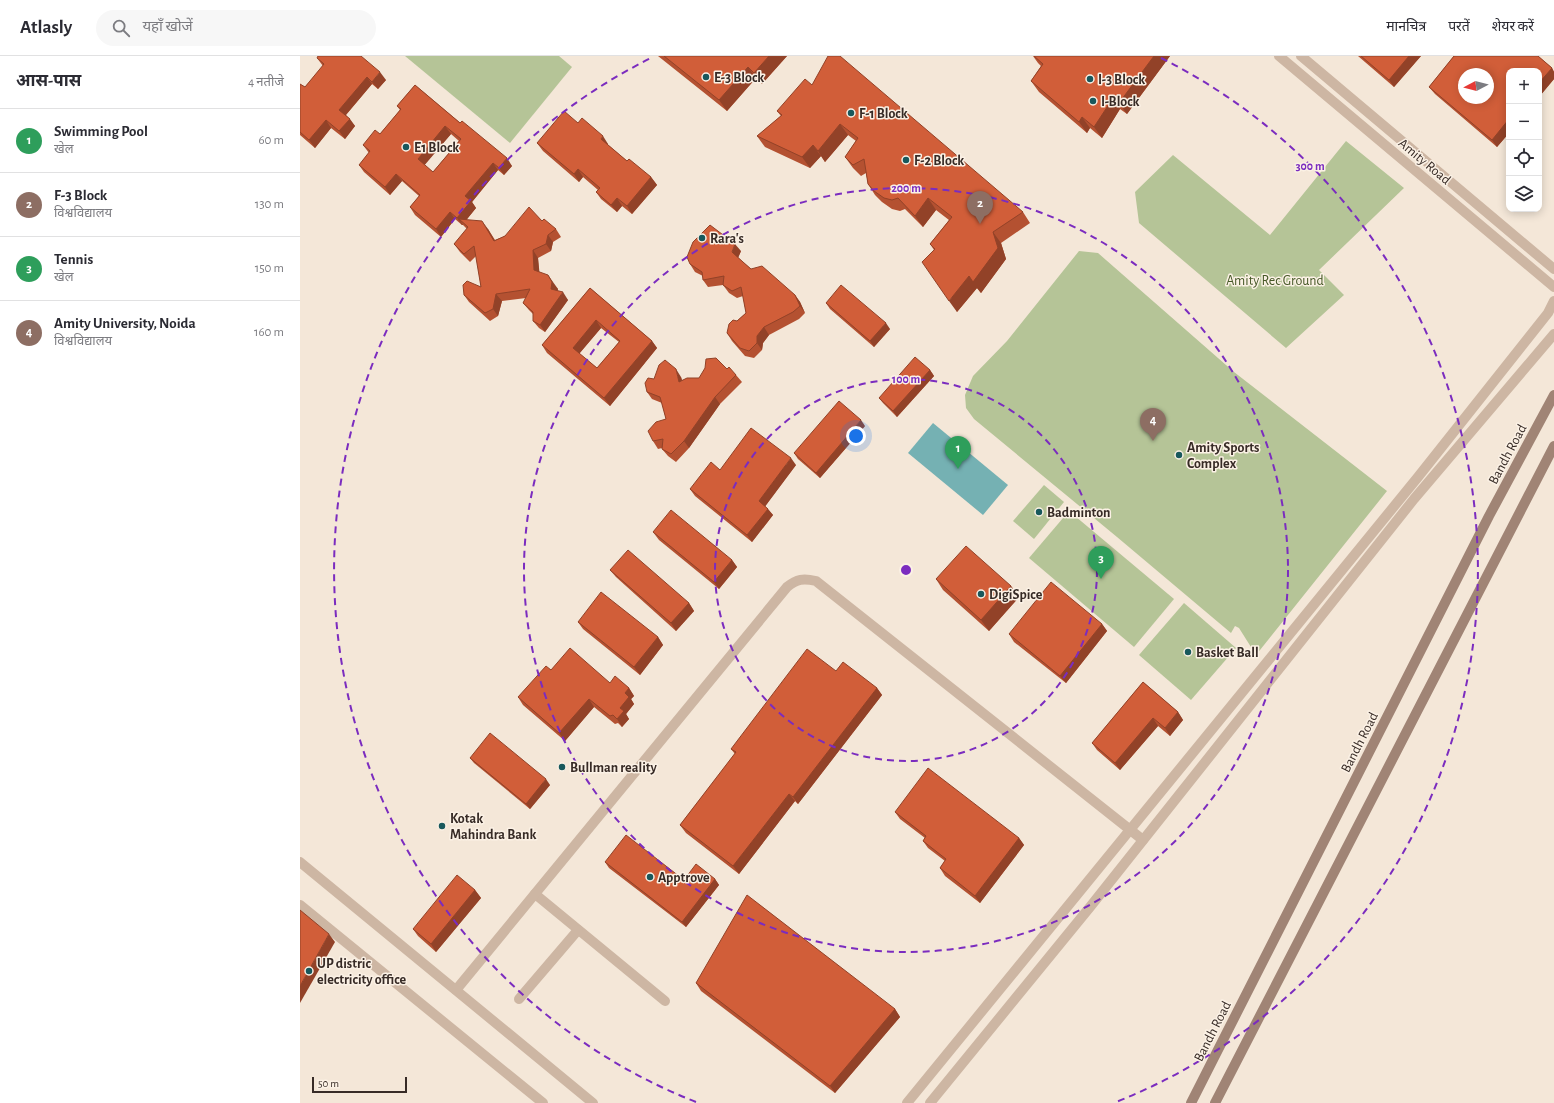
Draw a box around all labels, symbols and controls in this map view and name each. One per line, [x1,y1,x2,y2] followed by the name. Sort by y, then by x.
[96,10,376,46] search box
[110,17,132,39] icon: search
[20,18,72,37] text: Atlasly
[142,19,193,34] text: यहाँ खोजें
[1386,20,1426,34] text: मानचित्र
[1448,20,1470,34] text: परतें
[1492,20,1534,34] text: शेयर करें
[1458,68,1494,104] north arrow
[1506,68,1542,212] map controls
[1506,68,1542,104] button: +
[714,71,764,85] place label: E-3 Block
[16,72,81,89] text: आस-पास
[701,72,711,82] marker: E-3 Block
[1098,73,1145,87] place label: I-3 Block
[1085,74,1095,84] marker: I-3 Block
[248,76,284,89] text: 4 नतीजे
[1101,95,1140,109] place label: I-Block
[1088,96,1098,106] marker: I-Block
[1506,104,1542,140] button: −
[859,107,908,121] place label: F-1 Block
[846,108,856,118] marker: F-1 Block
[54,124,148,139] text: Swimming Pool
[27,134,31,147] text: 1
[258,134,284,147] text: 60 m
[1396,136,1453,187] street label: Amity Road
[1506,140,1542,176] button: locate
[414,141,459,155] place label: E1 Block
[401,142,411,152] marker: E1 Block
[54,143,73,156] text: खेल
[914,154,964,168] place label: F-2 Block
[901,155,911,165] marker: F-2 Block
[1295,160,1325,172] text: 300 m
[1506,176,1542,212] button: layers
[891,182,921,194] text: 200 m
[54,188,107,203] text: F-3 Block
[967,191,993,224] pin: 2
[26,198,32,211] text: 2
[255,198,284,211] text: 130 m
[54,207,112,220] text: विश्वविद्यालय
[710,232,744,246] place label: Rara's
[697,233,707,243] marker: Rara's
[54,252,93,267] text: Tennis
[26,262,32,275] text: 3
[255,262,284,275] text: 150 m
[54,271,73,284] text: खेल
[1226,274,1324,288] park label: Amity Rec Ground
[54,316,196,331] text: Amity University, Noida
[26,326,32,339] text: 4
[254,326,284,339] text: 160 m
[54,335,112,348] text: विश्वविद्यालय
[892,373,920,385] text: 100 m
[1140,408,1166,441] pin: 4
[1486,422,1530,487] street label: Bandh Road
[846,426,866,446] your location
[945,436,971,469] pin: 1
[1187,441,1259,471] place label: Amity Sports Complex
[1174,450,1184,460] marker: Amity Sports Complex
[1047,506,1110,520] place label: Badminton
[1034,507,1044,517] marker: Badminton
[1088,546,1114,579] pin: 3
[899,563,913,577] centre of rings
[989,588,1043,602] place label: DigiSpice
[976,589,986,599] marker: DigiSpice
[1196,646,1259,660] place label: Basket Ball
[1183,647,1193,657] marker: Basket Ball
[1339,710,1381,775] street label: Bandh Road
[570,761,658,775] place label: Bullman reality
[557,762,567,772] marker: Bullman reality
[450,812,536,842] place label: Kotak Mahindra Bank
[437,821,447,831] marker: Kotak Mahindra Bank
[658,871,710,885] place label: Apptrove
[645,872,655,882] marker: Apptrove
[317,957,407,987] place label: UP distric electricity office
[304,966,314,976] marker: UP distric electricity office
[1192,999,1234,1064] street label: Bandh Road
[312,1075,407,1094] scale bar
[318,1078,339,1089] text: 50 m

